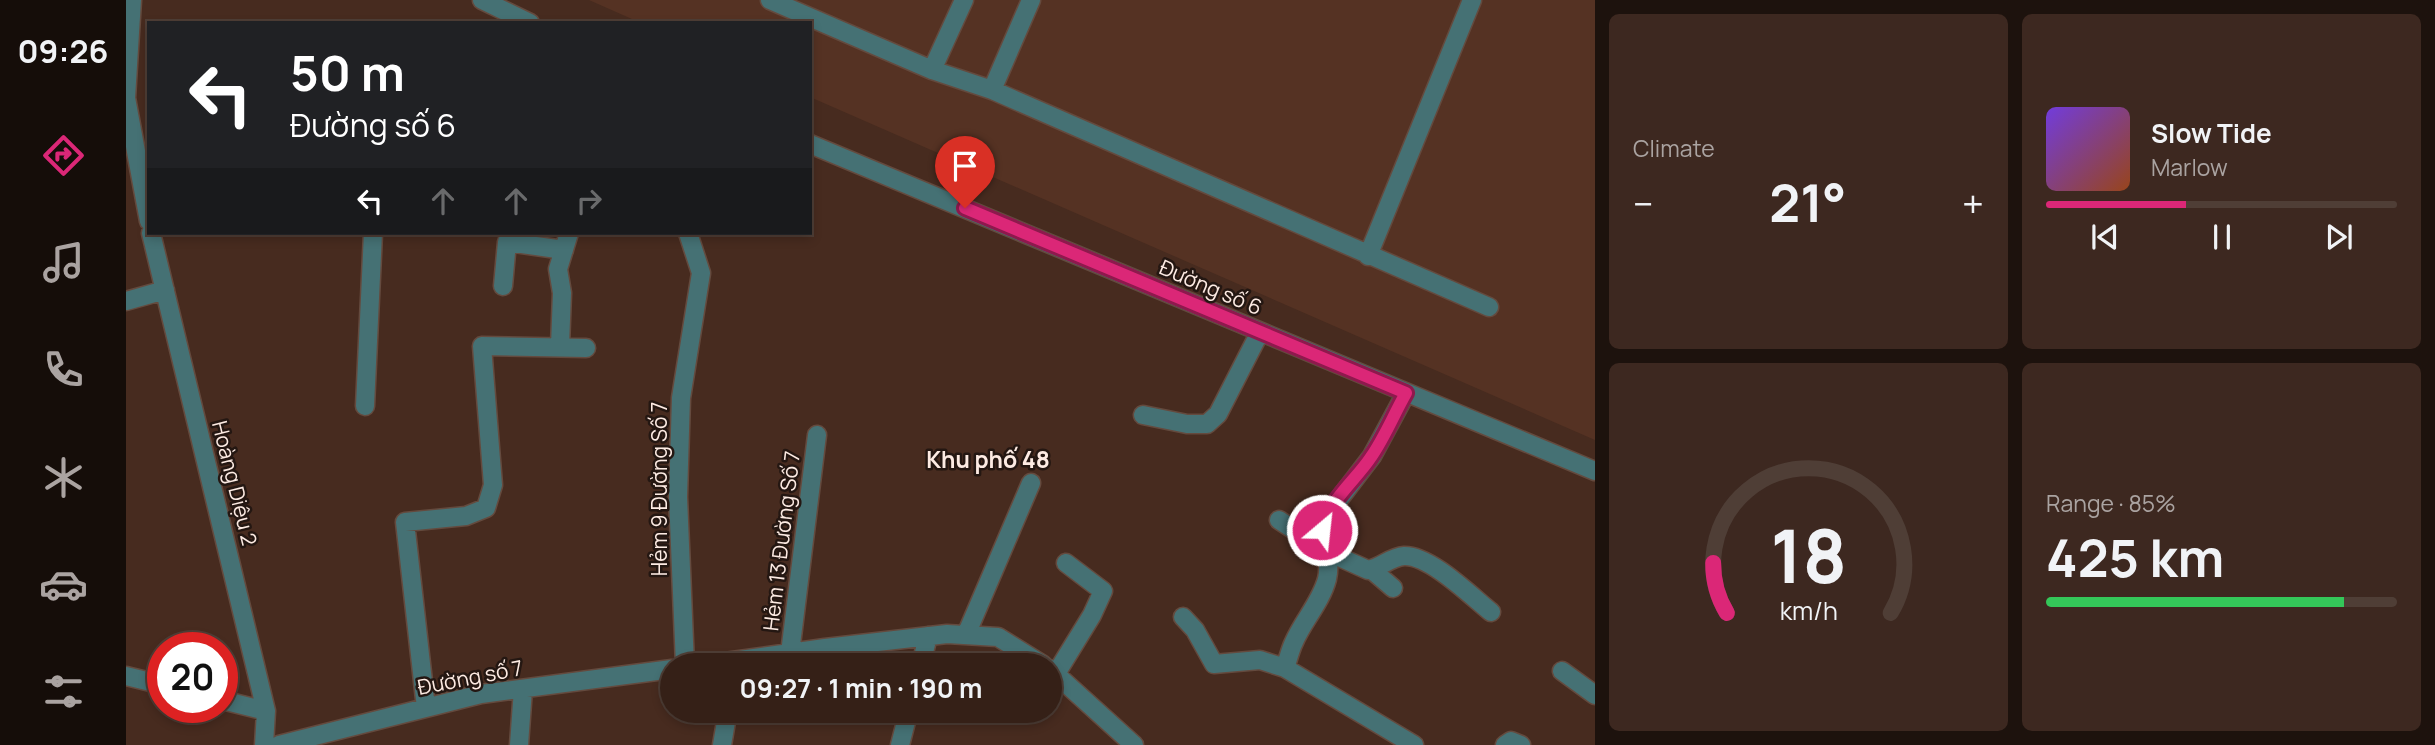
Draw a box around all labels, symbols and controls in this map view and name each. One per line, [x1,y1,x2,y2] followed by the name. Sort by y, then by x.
[18,29,108,73] text: 09:26
[290,39,405,106] text: 50 m
[175,49,266,140] icon: left
[290,103,456,147] text: Đường số 6
[2151,115,2272,151] text: Slow Tide
[39,131,88,180] icon: directions
[1633,132,1715,164] text: Climate
[935,136,995,208] pin
[946,147,984,185] icon: arrive
[2151,151,2228,183] text: Marlow
[1769,167,1846,238] text: 21°
[1633,177,1654,229] text: −
[1962,177,1984,229] text: +
[351,182,389,220] icon: left
[424,182,462,220] icon: ahead
[497,182,535,220] icon: ahead
[570,182,608,220] icon: right
[2086,218,2124,256] icon: previous
[2203,218,2241,256] icon: pause
[2320,218,2358,256] icon: next
[39,238,88,287] icon: music
[1155,253,1267,321] street label: Đường số 6
[39,345,88,394] icon: phone
[645,402,673,576] street label: Hẻm 9 Đường Số 7
[206,418,264,548] street label: Hoàng Diệu 2
[926,443,1050,475] district label: Khu phố 48
[756,449,806,633] street label: Hẻm 13 Đường Số 7
[39,453,88,502] icon: climate
[2046,487,2176,519] text: Range · 85%
[1285,493,1359,567] position arrow
[1770,505,1847,605] text: 18
[2046,522,2224,593] text: 425 km
[39,560,88,609] icon: car
[1779,593,1838,628] text: km/h
[147,632,238,723] speed limit sign: 20
[415,653,525,701] street label: Đường số 7
[39,667,88,716] icon: filters
[740,670,982,706] text: 09:27 · 1 min · 190 m

